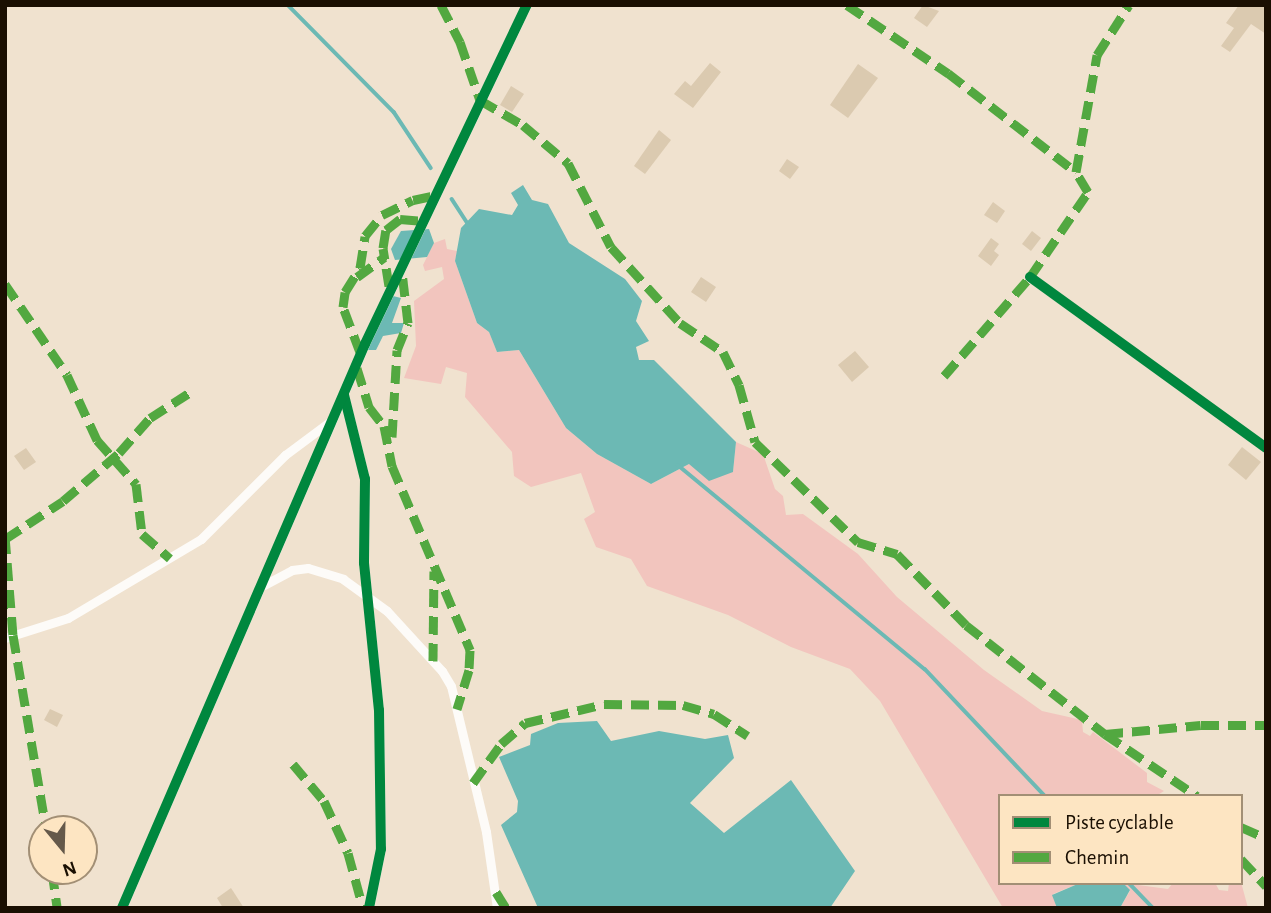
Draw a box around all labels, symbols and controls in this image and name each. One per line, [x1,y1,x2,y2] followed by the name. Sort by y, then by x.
[998,794,1243,885] legend
[1065,812,1174,833] text: Piste cyclable
[28,815,98,885] north arrow
[1065,847,1129,868] text: Chemin
[60,857,79,880] text: N

